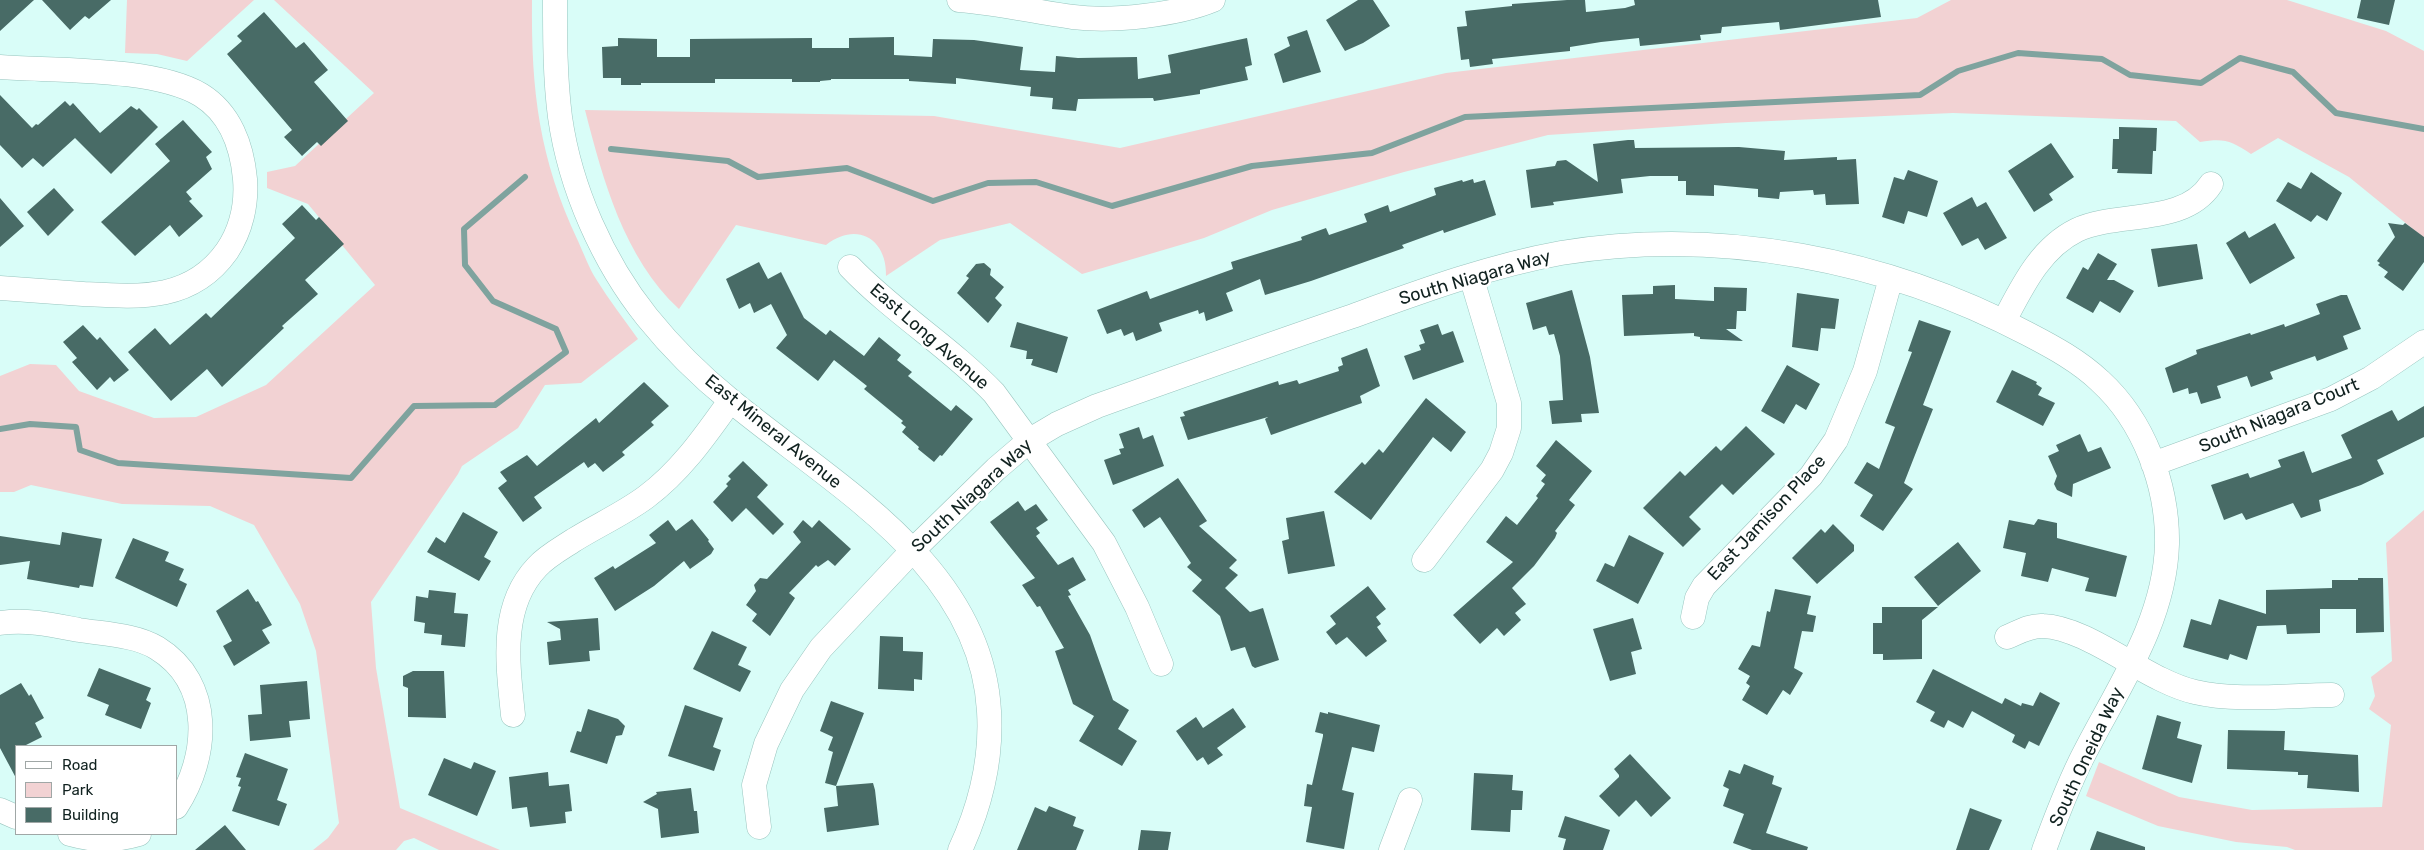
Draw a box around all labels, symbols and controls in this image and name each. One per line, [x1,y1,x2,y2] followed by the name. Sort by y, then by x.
[1397,246,1553,310] street label: South Niagara Way
[865,279,993,395] street label: East Long Avenue
[700,370,846,494] street label: East Mineral Avenue
[2196,374,2362,458] street label: South Niagara Court
[907,435,1037,557] street label: South Niagara Way
[1703,451,1831,585] street label: East Jamison Place
[2045,684,2129,830] street label: South Oneida Way
[15,745,178,835] legend
[62,756,98,774] text: Road
[62,781,93,799] text: Park
[62,806,119,824] text: Building

